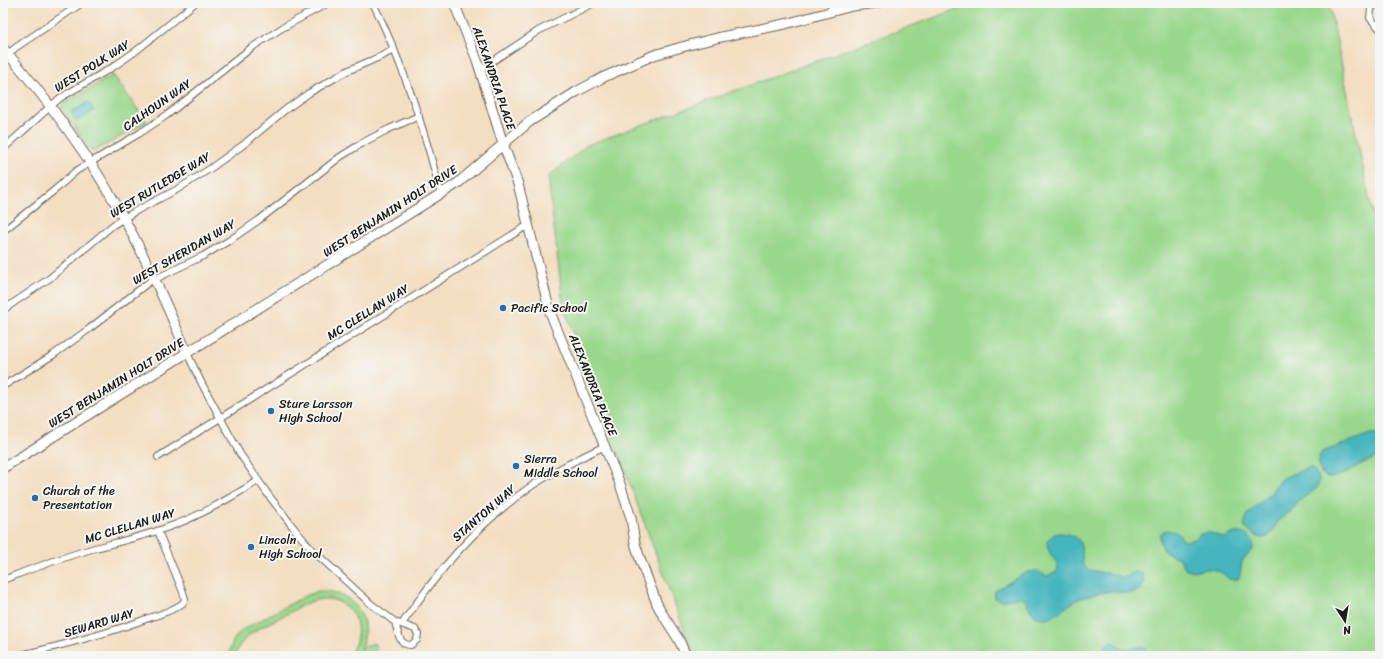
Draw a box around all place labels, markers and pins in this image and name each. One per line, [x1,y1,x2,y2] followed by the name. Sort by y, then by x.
[511,297,588,319] place label: Pacific School
[498,303,508,313] marker: Pacific School
[279,393,353,429] place label: Sture Larsson High School
[266,406,276,416] marker: Sture Larsson High School
[524,448,598,484] place label: Sierra Middle School
[511,461,521,471] marker: Sierra Middle School
[43,480,115,516] place label: Church of the Presentation
[30,493,40,503] marker: Church of the Presentation
[259,529,322,565] place label: Lincoln High School
[246,542,256,552] marker: Lincoln High School

